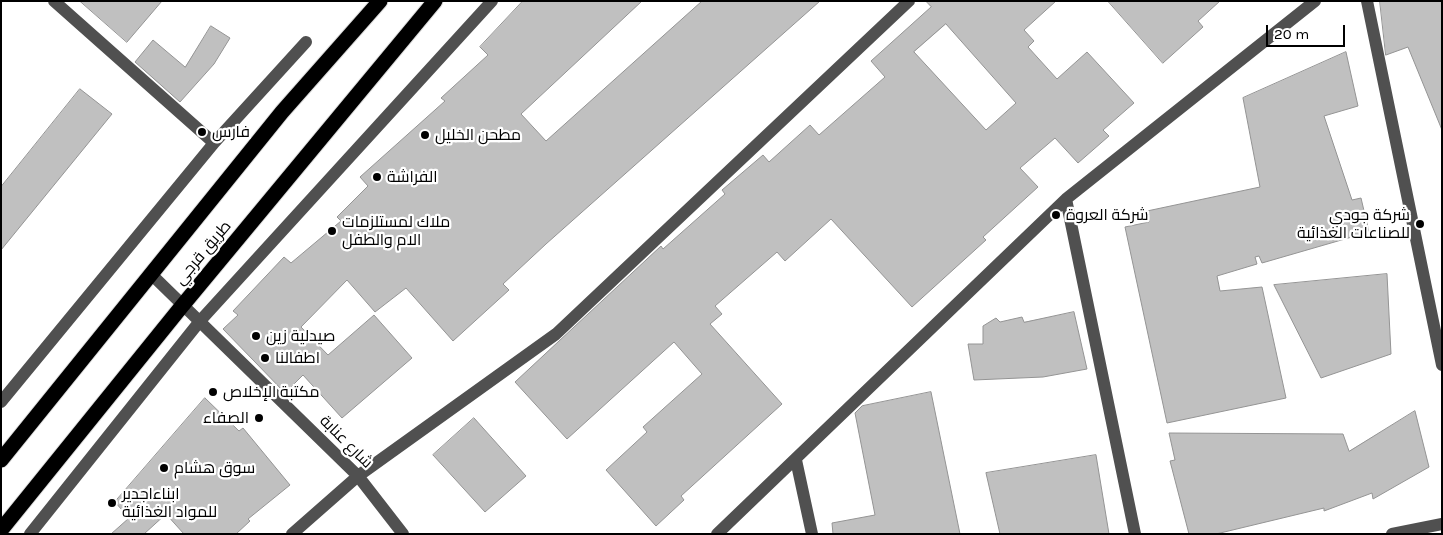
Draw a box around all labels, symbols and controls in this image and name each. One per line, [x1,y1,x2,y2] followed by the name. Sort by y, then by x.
[1268,15,1347,47] scale bar
[1274,25,1309,43] text: 20 m
[212,122,250,142] place label: فارس
[435,125,521,145] place label: مطحن الخليل
[196,126,208,138] marker: فارس
[419,129,431,141] marker: مطحن الخليل
[387,167,438,187] place label: الفراشة
[371,171,383,183] marker: الفراشة
[1066,205,1149,225] place label: شركة العروة
[1297,205,1410,243] place label: شركة جودي للصناعات الغذائية
[1050,209,1062,221] marker: شركة العروة
[342,212,450,250] place label: ملاك لمستلزمات الام والطفل
[171,217,235,289] street label: طريق قرجي
[1414,218,1426,230] marker: شركة جودي للصناعات الغذائية
[326,225,338,237] marker: ملاك لمستلزمات الام والطفل
[266,326,335,346] place label: صيدلية زين
[250,330,262,342] marker: صيدلية زين
[275,348,320,368] place label: اطفالنا
[259,352,271,364] marker: اطفالنا
[223,382,320,402] place label: مكتبة الإخلاص
[207,386,219,398] marker: مكتبة الإخلاص
[203,408,249,428] place label: الصفاء
[315,411,377,473] street label: شارع عنابة
[253,412,265,424] marker: الصفاء
[174,458,255,478] place label: سوق هشام
[158,462,170,474] marker: سوق هشام
[122,484,217,522] place label: ابناءاجدير للمواد الغذائية
[106,497,118,509] marker: ابناءاجدير للمواد الغذائية

